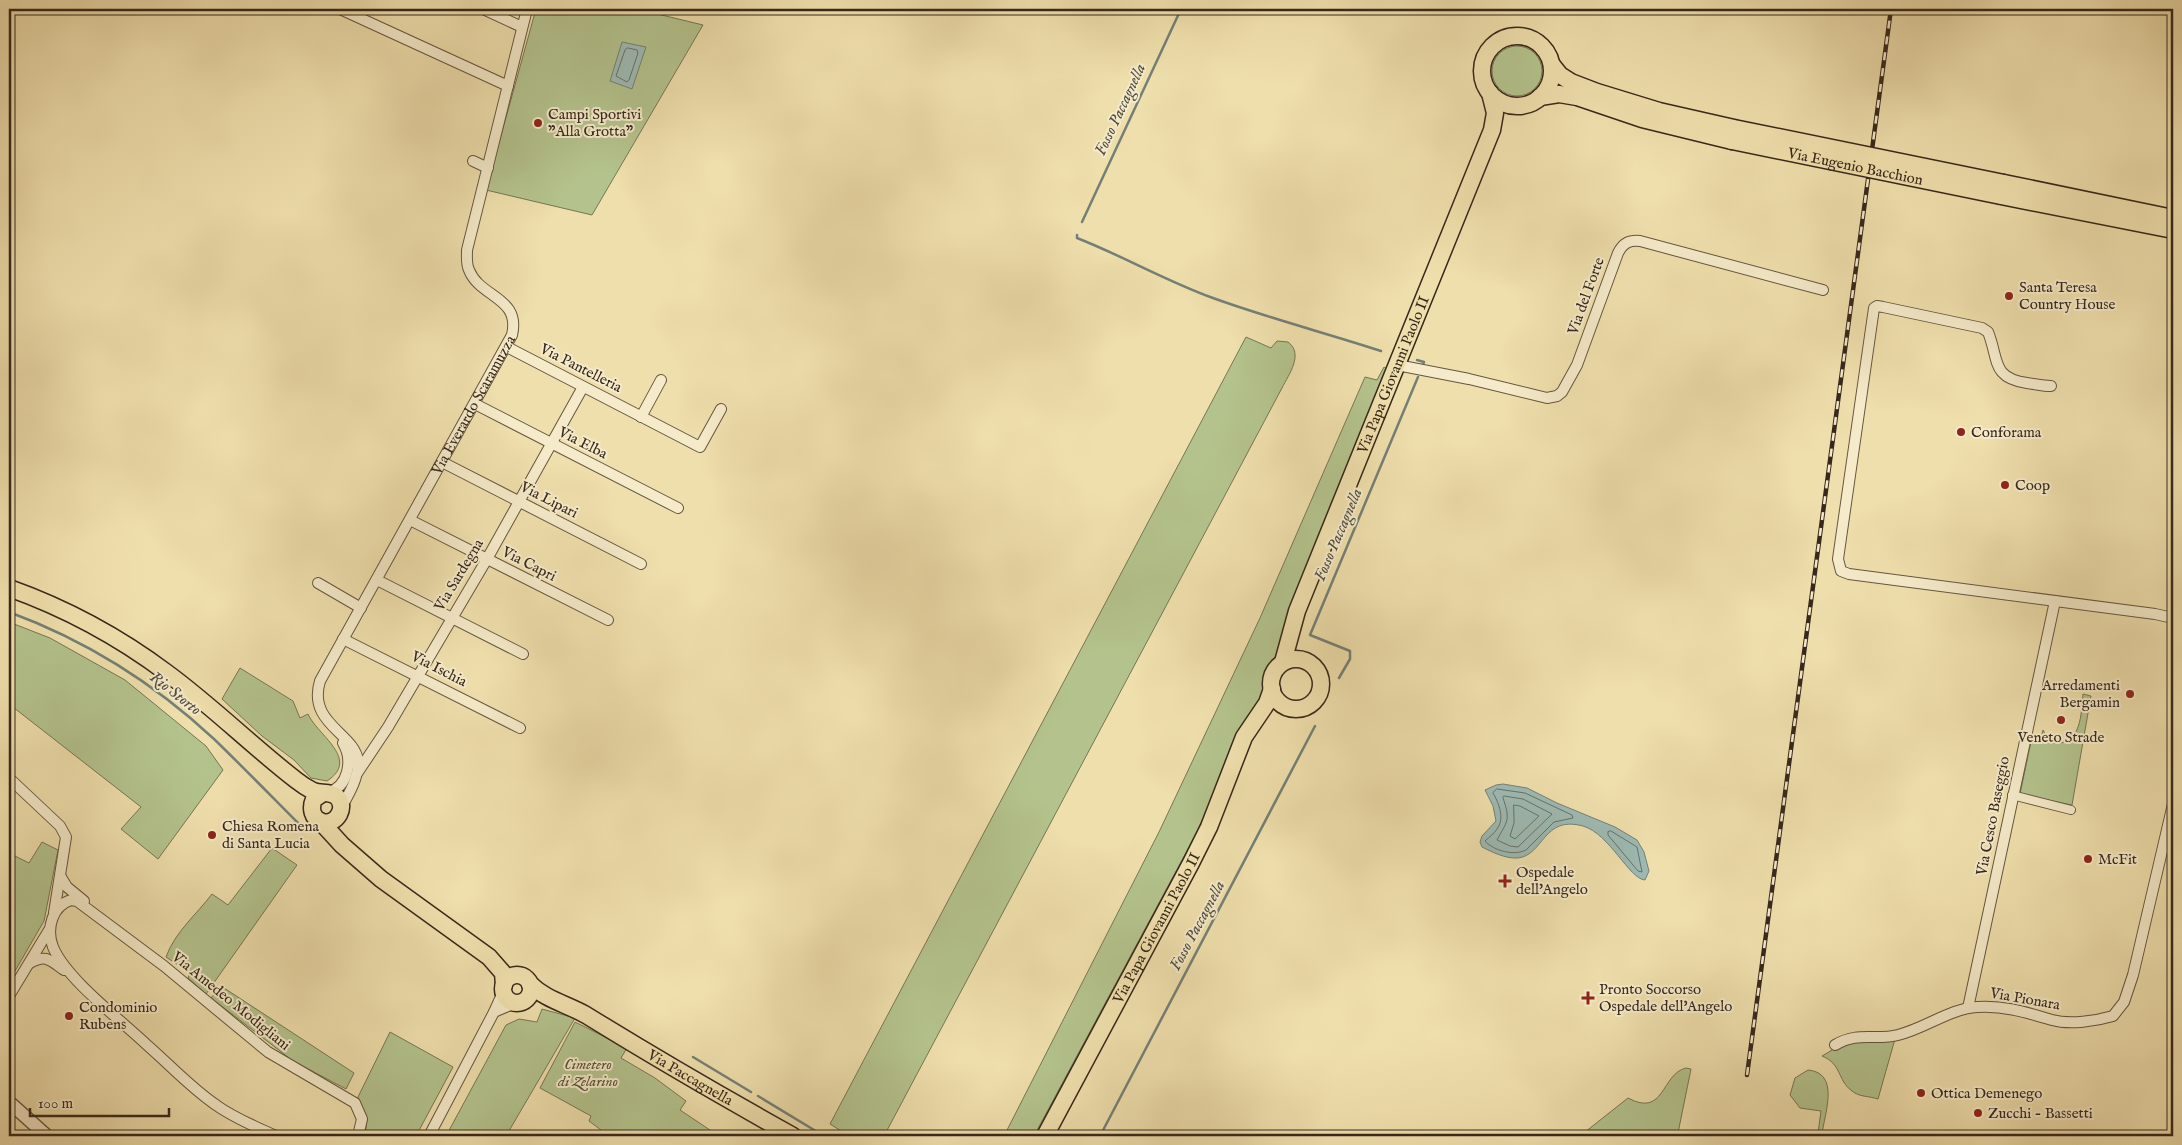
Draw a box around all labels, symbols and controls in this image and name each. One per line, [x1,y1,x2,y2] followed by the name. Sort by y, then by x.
[1091,61,1151,159] water label: Fosso Paccagnella
[548,105,641,141] place label: Campi Sportivi "Alla Grotta"
[532,117,544,129] marker: Campi Sportivi "Alla Grotta"
[1785,143,1925,189] street label: Via Eugenio Bacchion
[1563,255,1609,338] street label: Via del Forte
[2019,278,2116,314] place label: Santa Teresa Country House
[2003,290,2015,302] marker: Santa Teresa Country House
[1352,293,1433,457] street label: Via Papa Giovanni Paolo II
[426,331,520,479] street label: Via Everardo Scaramuzza
[536,339,626,397] street label: Via Pantelleria
[554,422,611,464] street label: Via Elba
[1971,423,2042,442] place label: Conforama
[1955,426,1967,438] marker: Conforama
[2015,476,2050,495] place label: Coop
[516,477,581,523] street label: Via Lipari
[1999,479,2011,491] marker: Coop
[1310,486,1368,584] water label: Fosso Paccagnella
[430,535,488,615] street label: Via Sardegna
[498,542,559,586] street label: Via Capri
[407,646,471,691] street label: Via Ischia
[145,668,205,720] water label: Rio Storto
[2041,676,2120,712] place label: Arredamenti Bergamin
[2124,688,2136,700] marker: Arredamenti Bergamin
[2055,714,2067,726] marker: Veneto Strade
[2017,728,2105,747] place label: Veneto Strade
[1972,755,2014,878] street label: Via Cesco Baseggio
[222,817,319,853] place label: Chiesa Romena di Santa Lucia
[206,829,218,841] marker: Chiesa Romena di Santa Lucia
[1108,849,1204,1007] street label: Via Papa Giovanni Paolo II
[2098,850,2137,869] place label: McFit
[2082,853,2094,865] marker: McFit
[1516,863,1588,899] place label: Ospedale dell'Angelo
[1498,874,1512,888] marker: Ospedale dell'Angelo
[1166,878,1230,974] water label: Fosso Paccagnella
[167,947,294,1055] street label: Via Amedeo Modigliani
[1599,980,1732,1016] place label: Pronto Soccorso Ospedale dell'Angelo
[1988,983,2062,1015] street label: Via Pionara
[1581,991,1595,1005] marker: Pronto Soccorso Ospedale dell'Angelo
[79,998,157,1034] place label: Condominio Rubens
[63,1010,75,1022] marker: Condominio Rubens
[643,1045,737,1110] street label: Via Paccagnella
[557,1055,618,1092] park label: Cimetero di Zelarino
[1931,1084,2042,1103] place label: Ottica Demenego
[30,1085,169,1117] scale bar
[1915,1087,1927,1099] marker: Ottica Demenego
[38,1094,74,1113] text: 100 m
[1988,1104,2093,1123] place label: Zucchi - Bassetti
[1972,1107,1984,1119] marker: Zucchi - Bassetti

